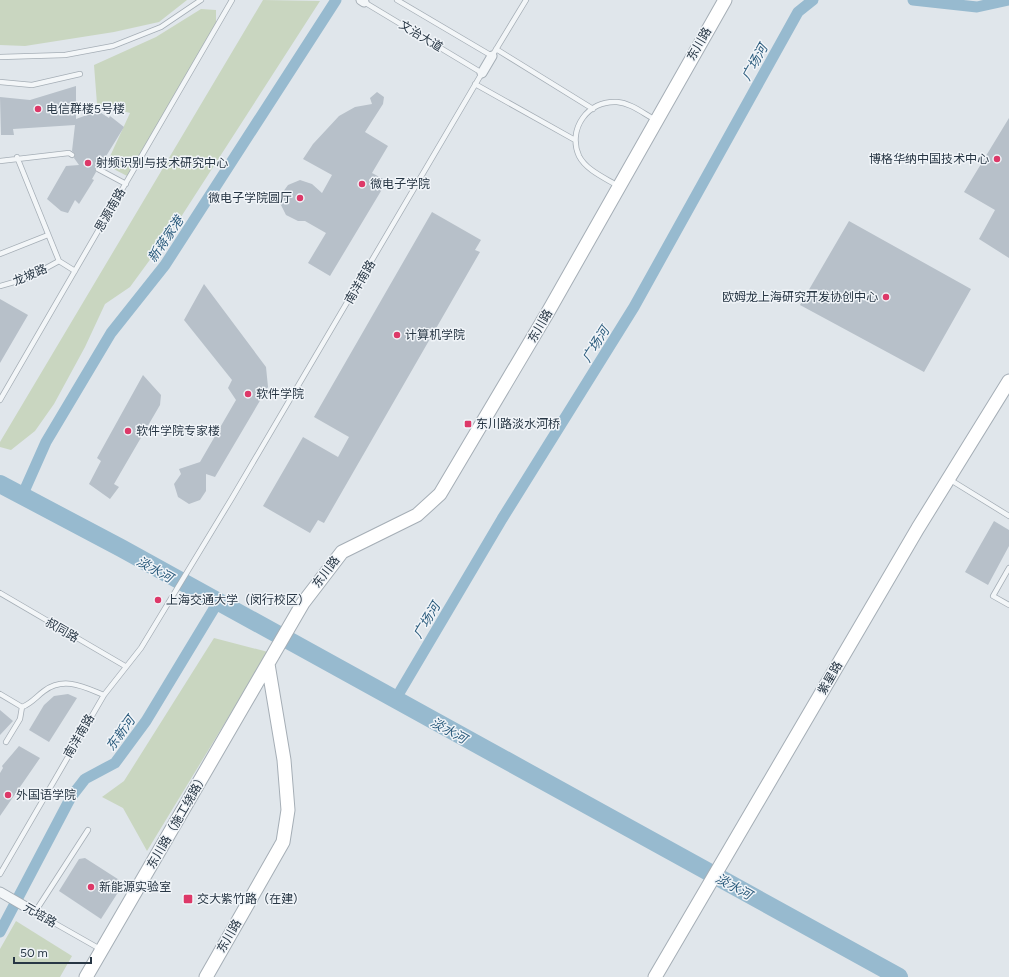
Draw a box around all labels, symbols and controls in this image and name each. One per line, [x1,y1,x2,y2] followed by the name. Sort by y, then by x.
[397,18,445,54] street label: 文治大道
[684,25,714,63] street label: 东川路
[738,39,772,83] water label: 广场河
[46,102,125,116] place label: 电信群楼5号楼
[33,104,43,114] marker: 电信群楼5号楼
[869,152,989,166] place label: 博格华纳中国技术中心
[992,154,1002,164] marker: 博格华纳中国技术中心
[96,156,228,170] place label: 射频识别与技术研究中心
[83,158,93,168] marker: 射频识别与技术研究中心
[370,177,430,191] place label: 微电子学院
[357,179,367,189] marker: 微电子学院
[92,186,128,234] street label: 思源南路
[208,191,292,205] place label: 微电子学院圆厅
[295,193,305,203] marker: 微电子学院圆厅
[145,212,187,265] water label: 新蒋家港
[342,258,378,306] street label: 南洋南路
[11,262,49,288] street label: 龙坡路
[722,290,878,304] place label: 欧姆龙上海研究开发协创中心
[881,292,891,302] marker: 欧姆龙上海研究开发协创中心
[525,307,555,345] street label: 东川路
[579,321,614,365] water label: 广场河
[405,328,465,342] place label: 计算机学院
[392,330,402,340] marker: 计算机学院
[256,387,304,401] place label: 软件学院
[243,389,253,399] marker: 软件学院
[476,417,560,431] place label: 东川路淡水河桥
[463,419,473,429] marker: 东川路淡水河桥
[136,424,220,438] place label: 软件学院专家楼
[123,426,133,436] marker: 软件学院专家楼
[134,553,178,587] water label: 淡水河
[310,553,342,591] street label: 东川路
[166,593,310,607] place label: 上海交通大学（闵行校区）
[153,595,163,605] marker: 上海交通大学（闵行校区）
[410,597,444,641] water label: 广场河
[43,615,81,645] street label: 叔同路
[815,659,845,697] street label: 紫星路
[103,711,140,753] water label: 东新河
[61,712,97,760] street label: 南洋南路
[428,714,472,748] water label: 淡水河
[144,771,210,871] street label: 东川路（施工绕路）
[16,788,76,802] place label: 外国语学院
[3,790,13,800] marker: 外国语学院
[713,870,757,904] water label: 淡水河
[99,880,171,894] place label: 新能源实验室
[86,882,96,892] marker: 新能源实验室
[197,892,305,906] place label: 交大紫竹路（在建）
[182,893,194,905] marker: 交大紫竹路（在建）
[21,900,59,930] street label: 元培路
[214,917,244,955] street label: 东川路
[14,939,91,965] scale bar
[20,946,48,960] text: 50 m

